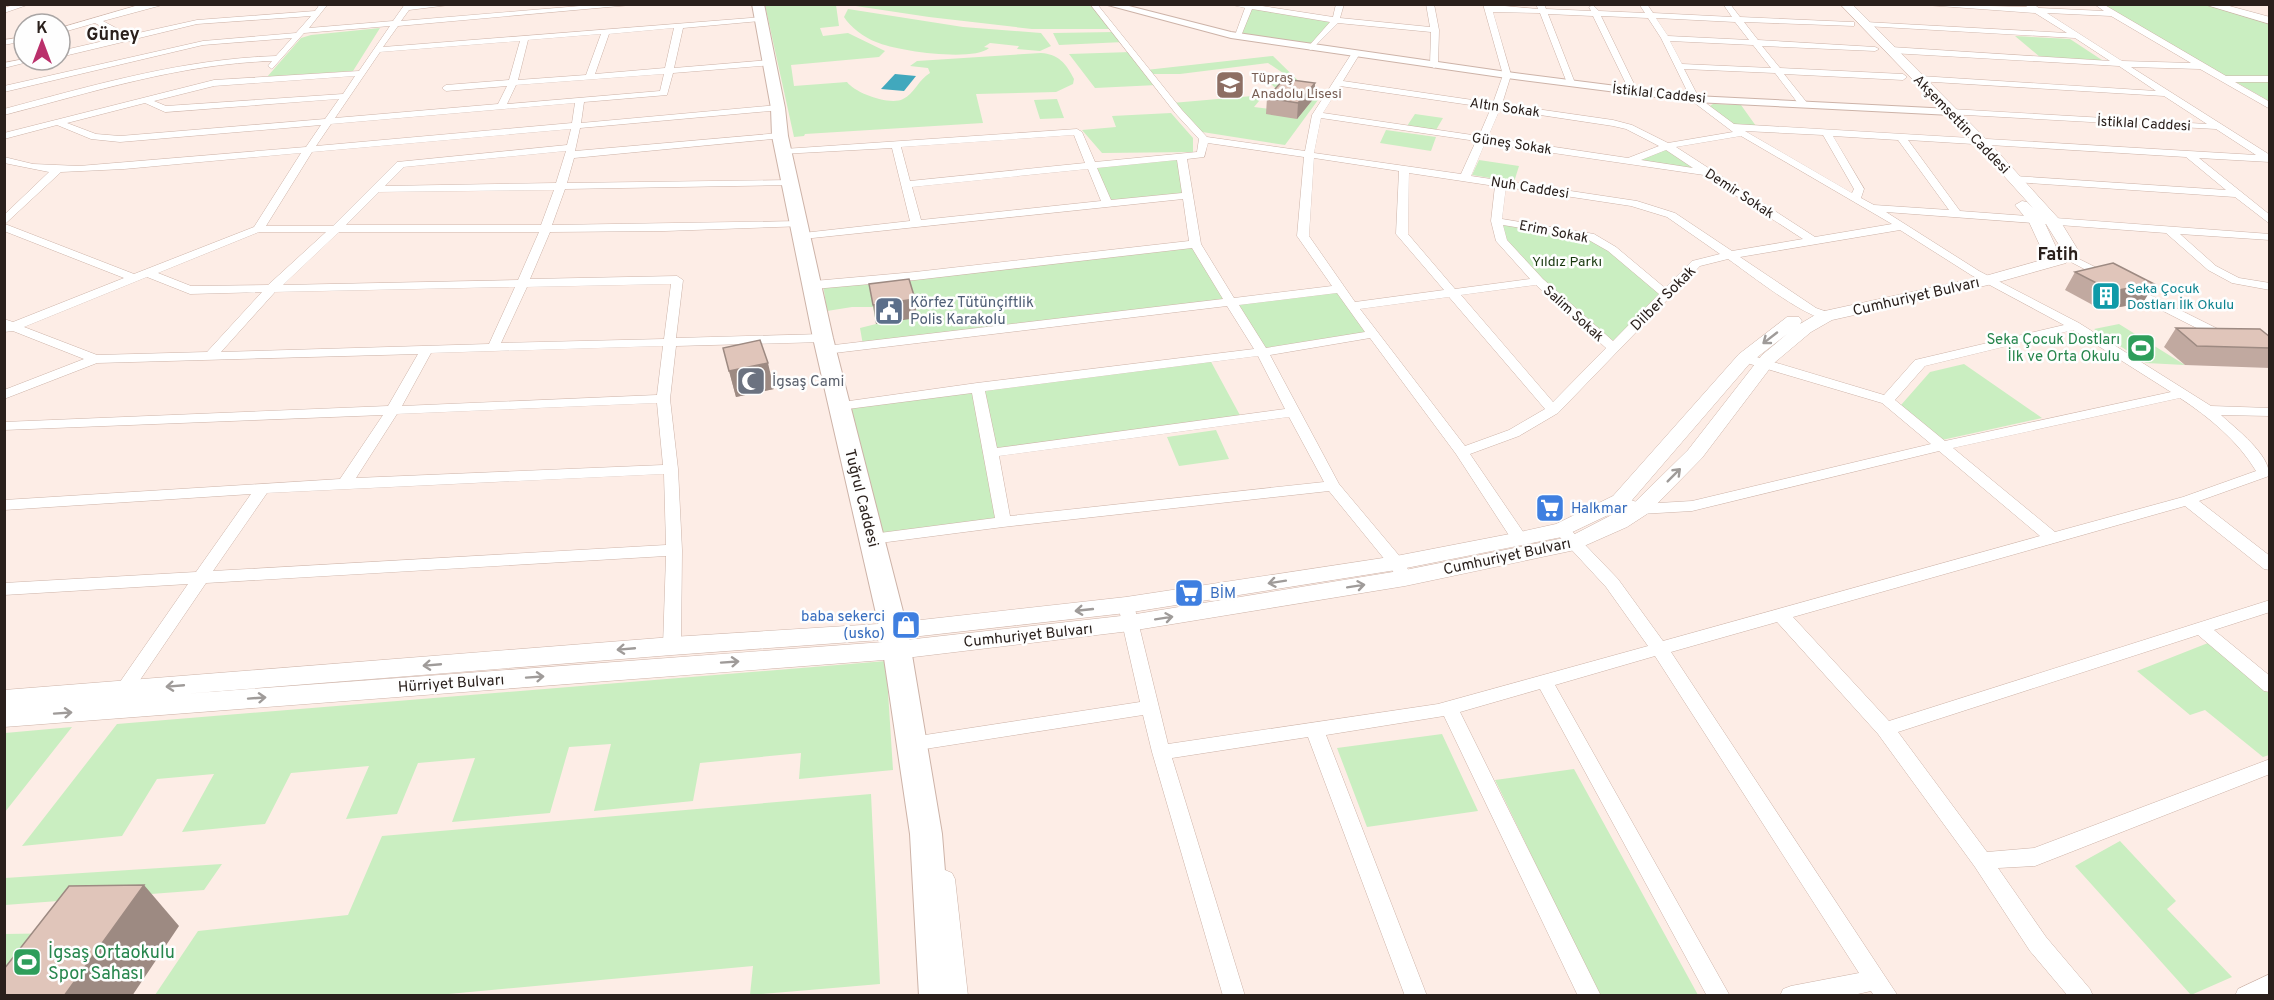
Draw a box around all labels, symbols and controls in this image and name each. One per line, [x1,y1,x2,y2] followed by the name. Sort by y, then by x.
[12,12,72,72] north arrow
[36,19,48,39] text: K
[86,24,140,47] district label: Güney
[1214,69,1246,101] school or university icon: Tüpraş Anadolu Lisesi
[1251,70,1342,103] place label: Tüpraş Anadolu Lisesi
[1909,72,2013,178] street label: Akşemsettin Caddesi
[1611,80,1707,108] street label: İstiklal Caddesi
[1469,95,1541,122] street label: Altın Sokak
[2097,113,2191,135] street label: İstiklal Caddesi
[1471,130,1553,159] street label: Güneş Sokak
[1701,166,1777,223] street label: Demir Sokak
[1489,174,1570,203] street label: Nuh Caddesi
[1518,217,1590,248] street label: Erim Sokak
[2037,244,2079,267] district label: Fatih
[1532,254,1602,271] park label: Yıldız Parkı
[1627,262,1701,336] street label: Dilber Sokak
[1851,274,1982,321] street label: Cumhuriyet Bulvarı
[2090,280,2122,312] building icon: Seka Çocuk Dostları İlk Okulu
[2127,281,2234,314] place label: Seka Çocuk Dostları İlk Okulu
[1539,282,1607,346] street label: Salim Sokak
[910,294,1034,330] place label: Körfez Tütünçiftlik Polis Karakolu
[873,295,905,327] public building icon: Körfez Tütünçiftlik Polis Karakolu
[1986,331,2120,367] place label: Seka Çocuk Dostları İlk ve Orta Okulu
[1762,332,1778,345] one-way arrow
[2125,332,2157,364] sports icon: Seka Çocuk Dostları İlk ve Orta Okulu
[735,365,767,397] mosque icon: İgsaş Cami
[772,372,844,392] place label: İgsaş Cami
[839,447,882,549] street label: Tuğrul Caddesi
[1666,468,1681,482] one-way arrow
[1534,492,1566,524] supermarket icon: Halkmar
[1571,500,1628,519] place label: Halkmar
[1442,535,1573,580] street label: Cumhuriyet Bulvarı
[1268,576,1287,587] one-way arrow
[1173,577,1205,609] supermarket icon: BİM
[1346,580,1366,591] one-way arrow
[1210,584,1236,604] place label: BİM
[1075,605,1094,616] one-way arrow
[801,608,885,644] place label: baba sekerci (usko)
[890,609,922,641] shop icon: baba sekerci (usko)
[1154,612,1173,623] one-way arrow
[963,620,1094,653] street label: Cumhuriyet Bulvarı
[617,644,637,655] one-way arrow
[719,656,739,667] one-way arrow
[423,660,443,671] one-way arrow
[397,671,505,698] street label: Hürriyet Bulvarı
[525,671,545,682] one-way arrow
[165,681,185,692] one-way arrow
[247,692,267,703] one-way arrow
[52,707,72,718] one-way arrow
[48,940,175,986] place label: İgsaş Ortaokulu Spor Sahası
[11,946,43,978] sports icon: İgsaş Ortaokulu Spor Sahası

